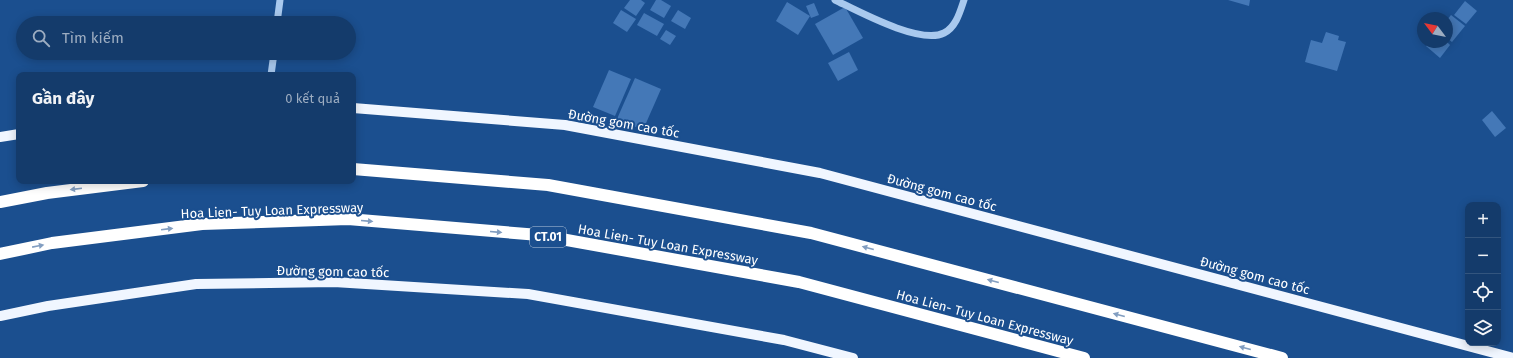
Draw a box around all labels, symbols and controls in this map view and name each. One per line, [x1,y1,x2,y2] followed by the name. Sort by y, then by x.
[1417,12,1453,48] north arrow
[16,16,356,60] search box
[30,27,52,49] icon: search
[62,29,124,47] text: Tìm kiếm
[32,88,94,109] text: Gần đây
[285,91,340,106] text: 0 kết quả
[567,106,681,141] street label: Đường gom cao tốc
[885,171,998,214] street label: Đường gom cao tốc
[70,186,82,192] one-way arrow
[180,200,364,221] street label: Hoa Lien- Tuy Loan Expressway
[1465,202,1501,346] map controls
[1465,202,1501,238] button: +
[361,217,373,224] one-way arrow
[577,221,760,268] street label: Hoa Lien- Tuy Loan Expressway
[161,226,173,232] one-way arrow
[530,227,566,247] road number: CT.01
[490,228,502,235] one-way arrow
[1465,238,1501,274] button: −
[32,243,44,249] one-way arrow
[861,245,873,251] one-way arrow
[1198,254,1311,297] street label: Đường gom cao tốc
[276,263,390,280] street label: Đường gom cao tốc
[1465,274,1501,310] button: locate
[987,278,999,284] one-way arrow
[895,287,1076,349] street label: Hoa Lien- Tuy Loan Expressway
[1465,310,1501,346] button: layers
[1113,311,1125,317] one-way arrow
[1238,345,1250,351] one-way arrow

